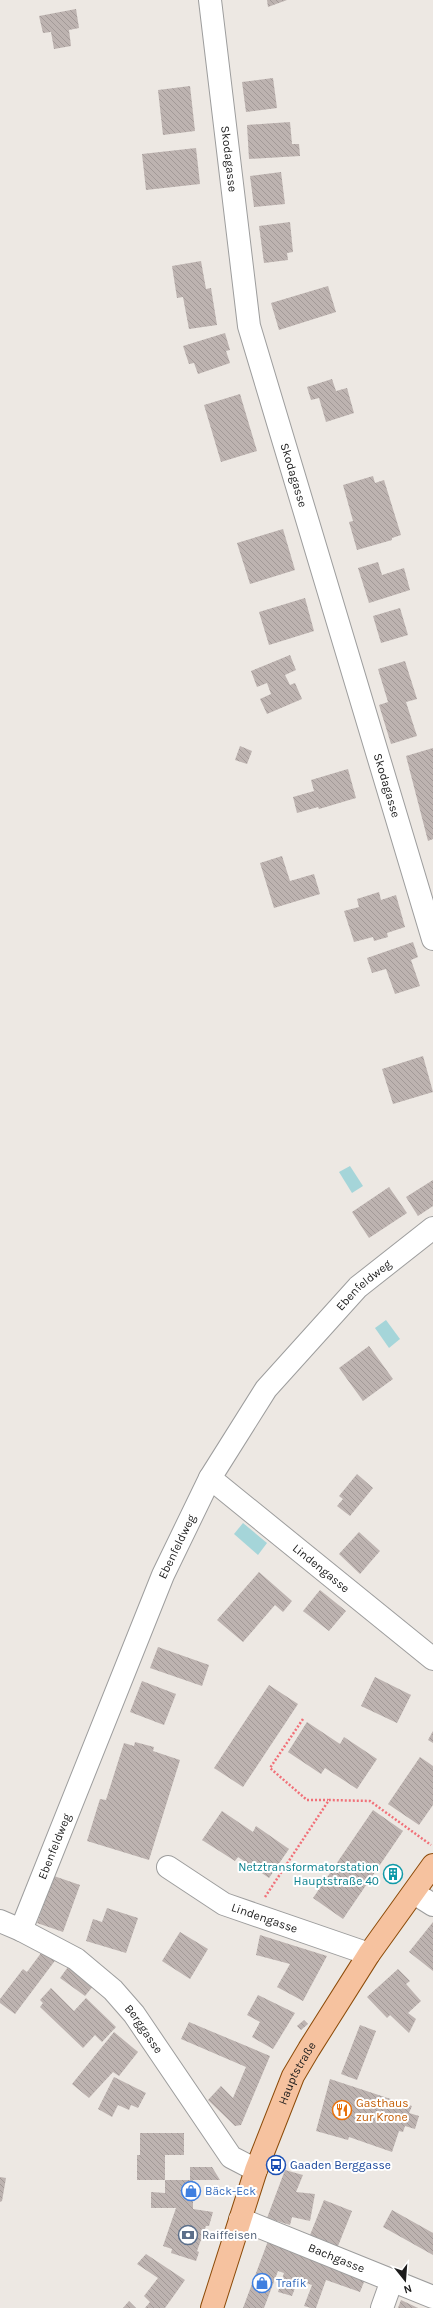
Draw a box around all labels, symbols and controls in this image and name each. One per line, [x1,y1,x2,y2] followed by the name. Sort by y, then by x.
[218,125,240,193] street label: Skodagasse
[277,441,310,509] street label: Skodagasse
[371,752,403,819] street label: Skodagasse
[333,1256,394,1314] street label: Ebenfeldweg
[155,1512,198,1581] street label: Ebenfeldweg
[290,1541,352,1595] street label: Lindengasse
[35,1811,74,1881] street label: Ebenfeldweg
[238,1860,379,1888] place label: Netztransformatorstation Hauptstraße 40
[382,1863,404,1885] building icon: Netztransformatorstation Hauptstraße 40
[230,1900,300,1936] street label: Lindengasse
[122,2001,166,2056] street label: Berggasse
[275,2039,319,2107] street label: Hauptstraße
[356,2096,409,2124] place label: Gasthaus zur Krone
[331,2099,353,2121] restaurant icon: Gasthaus zur Krone
[265,2154,287,2176] bus stop icon: Gaaden Berggasse
[290,2158,391,2172] place label: Gaaden Berggasse
[180,2180,202,2202] shop icon: Bäck-Eck
[205,2184,256,2198] place label: Bäck-Eck
[177,2224,199,2246] bank icon: Raiffeisen
[202,2228,257,2242] place label: Raiffeisen
[306,2240,367,2276] street label: Bachgasse
[385,2260,425,2300] north arrow
[251,2272,273,2294] shop icon: Trafik
[276,2276,307,2290] place label: Trafik
[402,2282,413,2296] text: N

